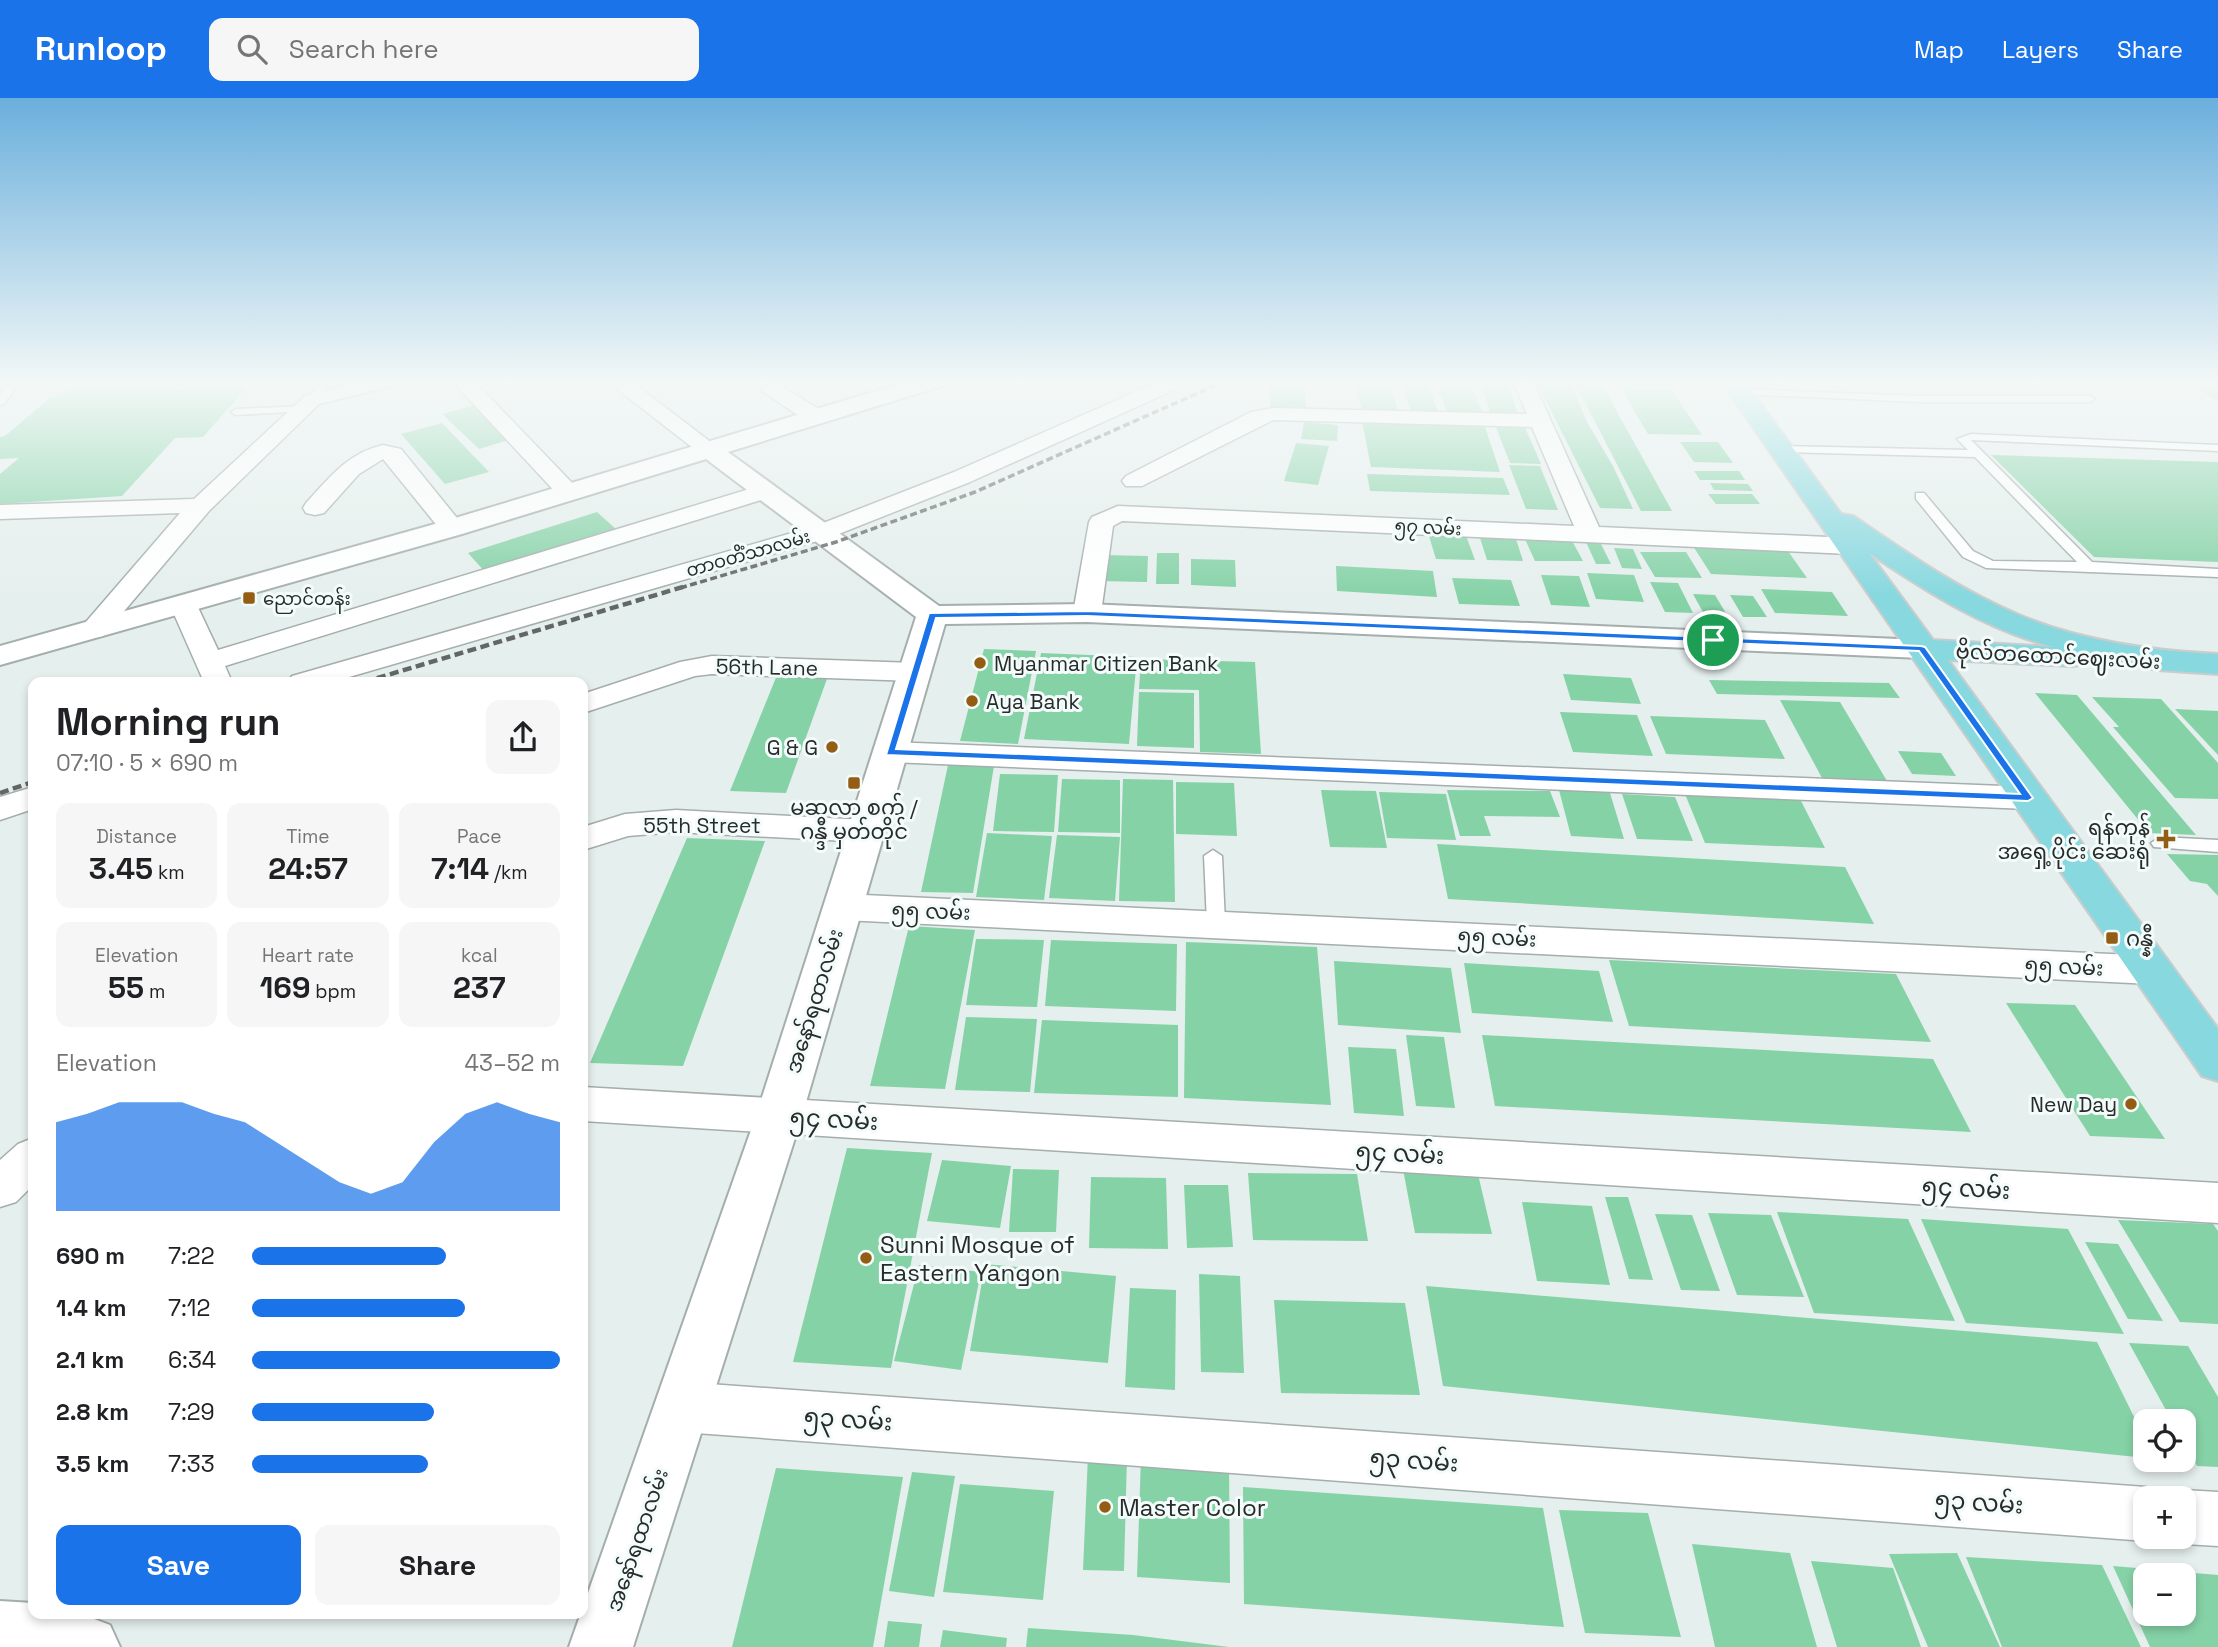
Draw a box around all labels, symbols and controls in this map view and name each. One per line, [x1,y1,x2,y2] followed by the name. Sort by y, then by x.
[209,18,699,81] search box
[35,28,167,70] text: Runloop
[233,30,271,68] icon: search
[289,32,439,66] text: Search here
[1914,34,1964,65] text: Map
[2002,34,2079,65] text: Layers
[2117,34,2183,65] text: Share
[1394,513,1462,544] street label: ၅၇ လမ်း
[683,523,813,582] street label: တာဝတိံသာလမ်း
[263,586,351,614] place label: ညောင်တန်း
[241,590,257,606] marker: ညောင်တန်း
[1683,610,1743,670] pin
[1694,621,1732,659] icon: arrive
[1955,635,2161,679] street label: ဗိုလ်တထောင်ဈေးလမ်း
[994,650,1218,677] place label: Myanmar Citizen Bank
[716,653,818,681] street label: 56th Lane
[972,655,988,671] marker: Myanmar Citizen Bank
[986,688,1080,715] place label: Aya Bank
[964,693,980,709] marker: Aya Bank
[56,698,281,746] text: Morning run
[486,700,560,774] button: share
[767,734,818,761] place label: G & G
[824,739,840,755] marker: G & G
[56,748,238,778] text: 07:10 · 5 × 690 m
[846,775,862,791] marker: မဆလာ စက် / ဂန္ဒီ မှတ်တိုင်
[790,792,918,849] place label: မဆလာ စက် / ဂန္ဒီ မှတ်တိုင်
[643,812,761,839] street label: 55th Street
[1997,812,2150,869] place label: ရန်ကုန် အရှေ့ပိုင်း ဆေးရုံ
[96,824,177,849] text: Distance
[286,824,330,849] text: Time
[457,824,502,849] text: Pace
[2156,829,2176,849] marker: ရန်ကုန် အရှေ့ပိုင်း ဆေးရုံ
[89,849,153,888] text: 3.45
[268,849,348,888] text: 24:57
[431,849,489,888] text: 7:14
[153,860,185,885] text: km
[489,860,528,885] text: /km
[891,894,971,930] street label: ၅၅ လမ်း
[1457,919,1537,957] street label: ၅၅ လမ်း
[2126,923,2153,957] place label: ဂန္နီ
[777,925,853,1078] street label: အနော်ရထာလမ်း
[2104,930,2120,946] marker: ဂန္နီ
[95,943,178,968] text: Elevation
[262,943,354,968] text: Heart rate
[461,943,498,968] text: kcal
[2024,948,2104,986] street label: ၅၅ လမ်း
[108,968,144,1007] text: 55
[260,968,310,1007] text: 169
[453,968,506,1007] text: 237
[144,979,165,1004] text: m
[310,979,356,1004] text: bpm
[56,1048,157,1078] text: Elevation
[465,1048,560,1078] text: 43–52 m
[2030,1091,2117,1118] place label: New Day
[2123,1096,2139,1112] marker: New Day
[789,1101,879,1141] street label: ၅၄ လမ်း
[1355,1135,1445,1175] street label: ၅၄ လမ်း
[1921,1170,2011,1210] street label: ၅၄ လမ်း
[880,1229,1075,1288] place label: Sunni Mosque of Eastern Yangon
[56,1241,125,1271] text: 690 m
[168,1241,215,1271] text: 7:22
[858,1250,874,1266] marker: Sunni Mosque of Eastern Yangon
[56,1293,126,1323] text: 1.4 km
[168,1293,210,1323] text: 7:12
[56,1345,124,1375] text: 2.1 km
[168,1345,216,1375] text: 6:34
[56,1397,129,1427] text: 2.8 km
[168,1397,215,1427] text: 7:29
[802,1400,893,1442] street label: ၅၃ လမ်း
[2133,1409,2196,1626] map controls
[2133,1409,2196,1472] button: locate
[1368,1441,1459,1483] street label: ၅၃ လမ်း
[56,1449,129,1479] text: 3.5 km
[168,1449,215,1479] text: 7:33
[598,1464,678,1616] street label: အနော်ရထာလမ်း
[1933,1483,2024,1525] street label: ၅၃ လမ်း
[2133,1486,2196,1549] button: +
[1119,1492,1266,1523] place label: Master Color
[1097,1499,1113,1515] marker: Master Color
[56,1525,301,1605] button: Save
[315,1525,560,1605] button: Share
[2133,1563,2196,1626] button: −

